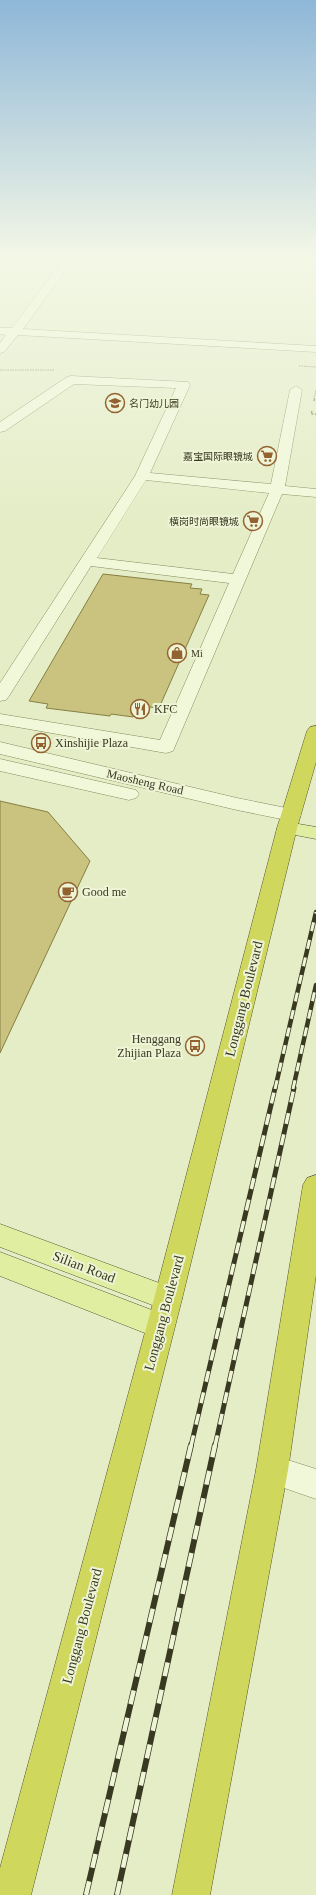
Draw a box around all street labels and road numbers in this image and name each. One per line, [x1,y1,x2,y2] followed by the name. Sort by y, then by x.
[105,766,185,798] street label: Maosheng Road
[222,940,266,1058] street label: Longgang Boulevard
[51,1248,117,1286] street label: Silian Road
[141,1254,187,1372] street label: Longgang Boulevard
[59,1567,105,1685] street label: Longgang Boulevard

